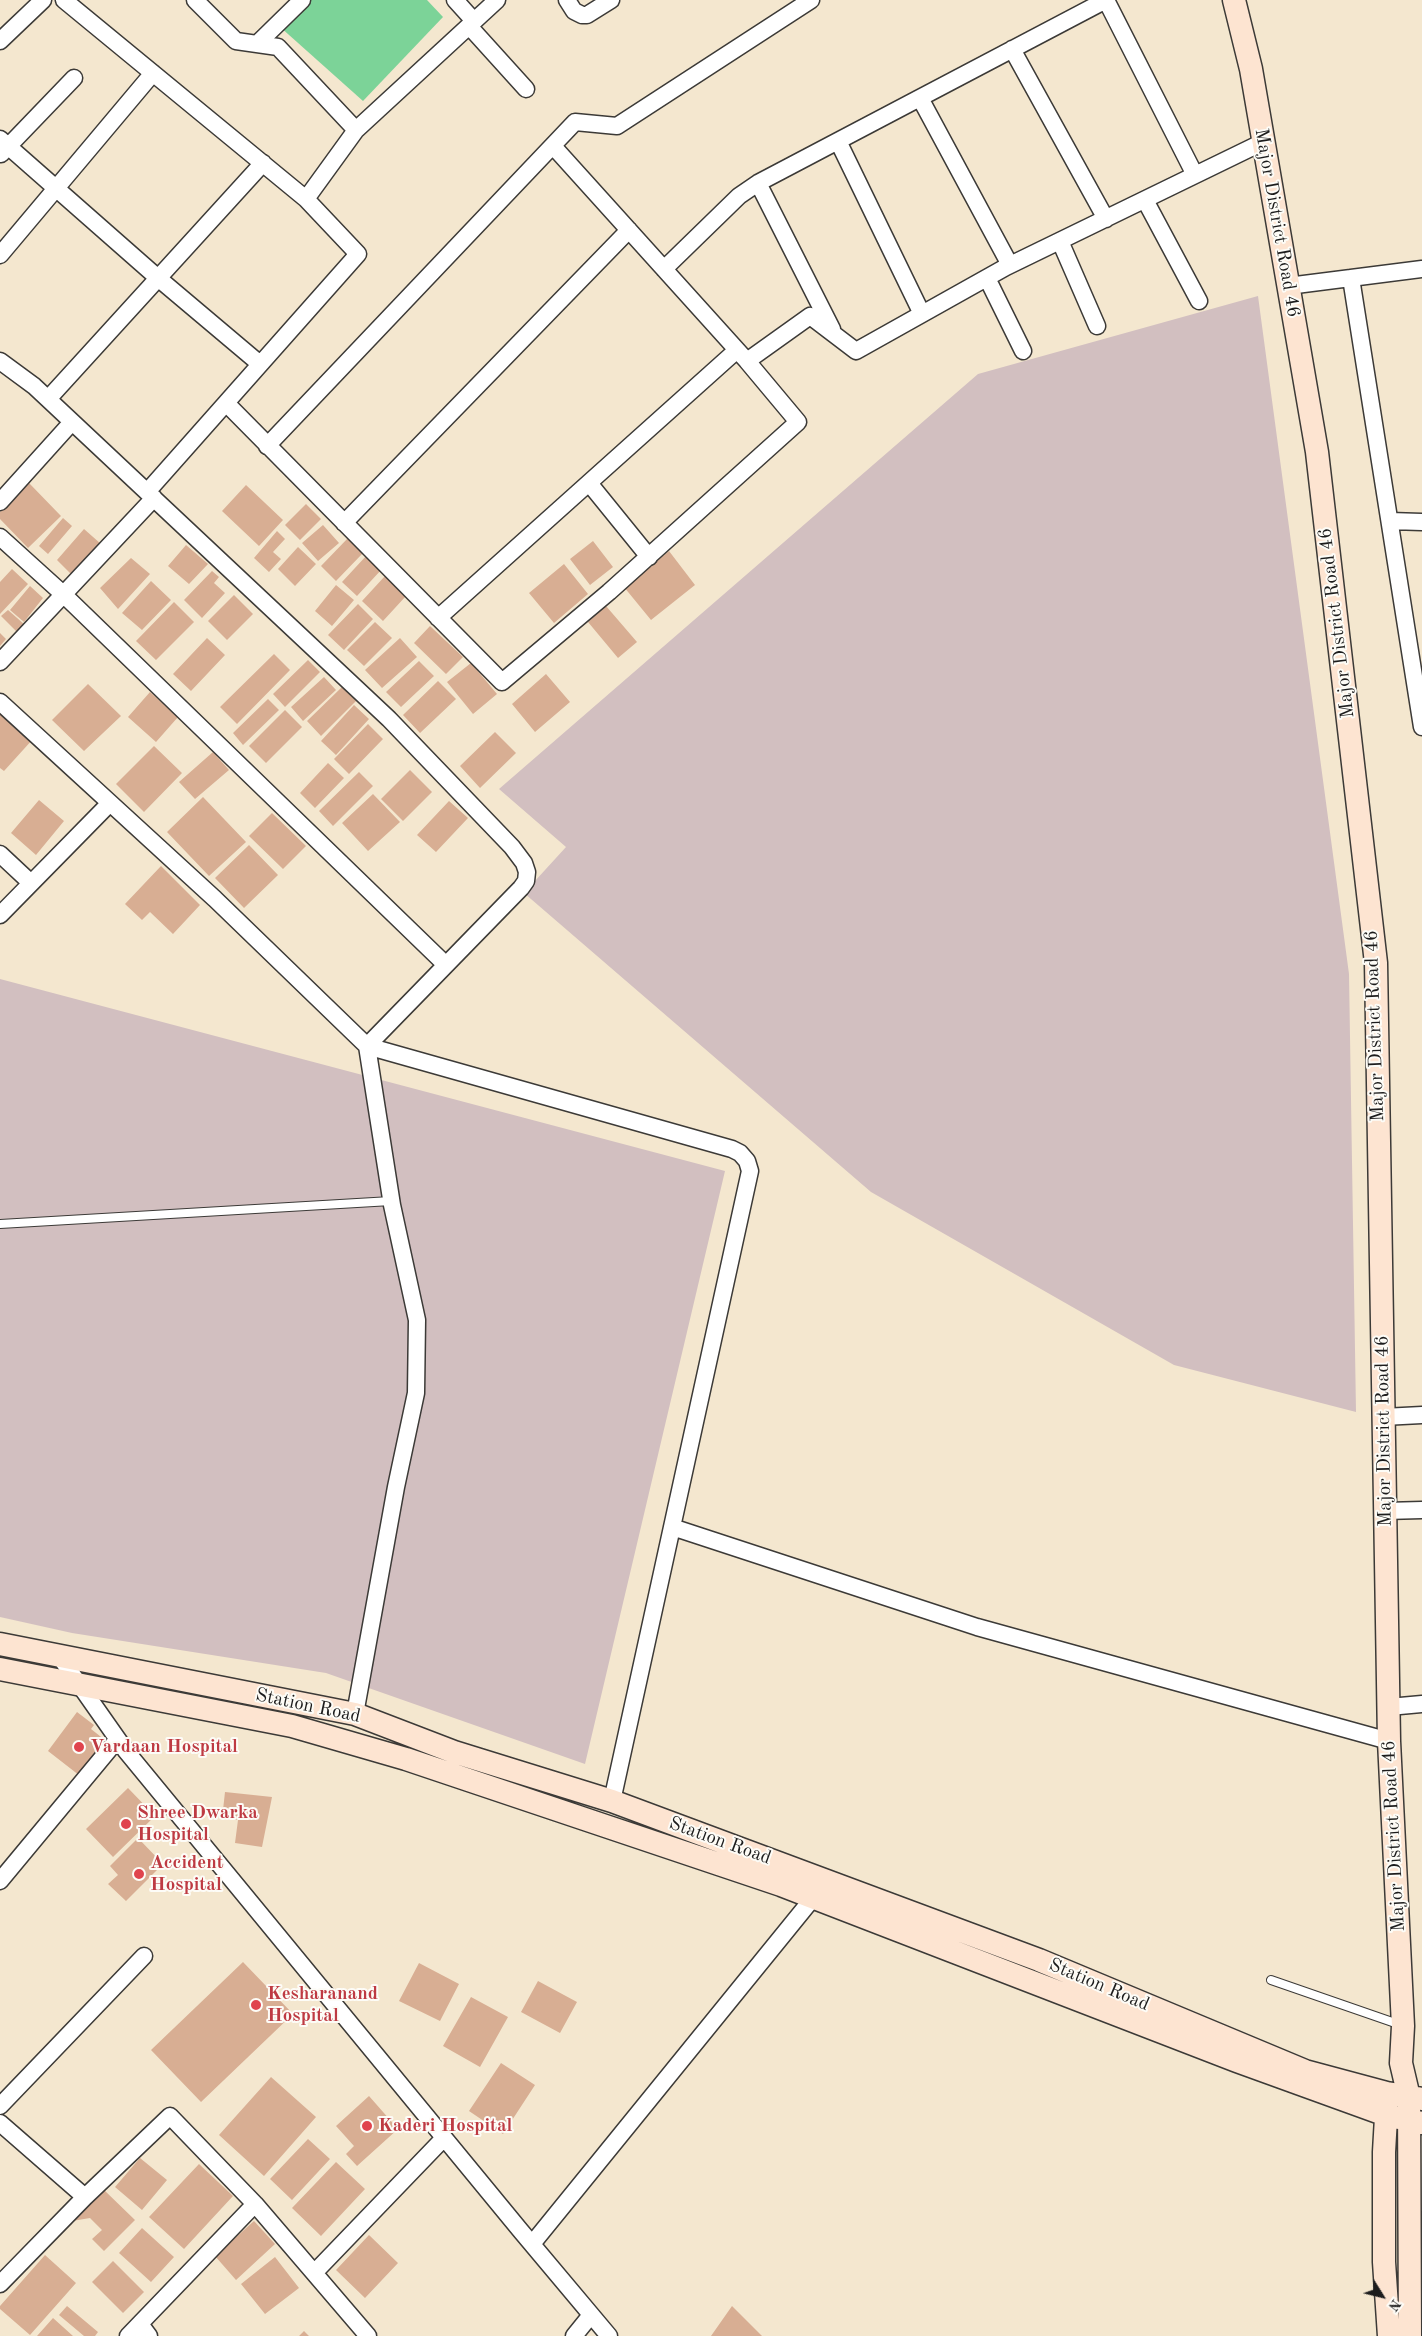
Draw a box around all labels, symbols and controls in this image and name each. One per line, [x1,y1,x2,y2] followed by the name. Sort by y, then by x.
[1249,127,1305,319] street label: Major District Road 46
[1314,527,1360,719] street label: Major District Road 46
[1360,930,1390,1122] street label: Major District Road 46
[1371,1335,1397,1527] street label: Major District Road 46
[253,1684,363,1728] street label: Station Road
[90,1736,238,1758] place label: Vardaan Hospital
[72,1740,86,1754] marker: Vardaan Hospital
[1378,1740,1410,1932] street label: Major District Road 46
[137,1802,258,1846] place label: Shree Dwarka Hospital
[666,1812,774,1870] street label: Station Road
[119,1817,133,1831] marker: Shree Dwarka Hospital
[150,1852,224,1896] place label: Accident Hospital
[132,1867,146,1881] marker: Accident Hospital
[1045,1954,1153,2016] street label: Station Road
[267,1983,378,2027] place label: Kesharanand Hospital
[249,1998,263,2012] marker: Kesharanand Hospital
[378,2115,512,2137] place label: Kaderi Hospital
[360,2119,374,2133] marker: Kaderi Hospital
[1357,2271,1407,2321] north arrow
[1385,2296,1403,2313] text: N

